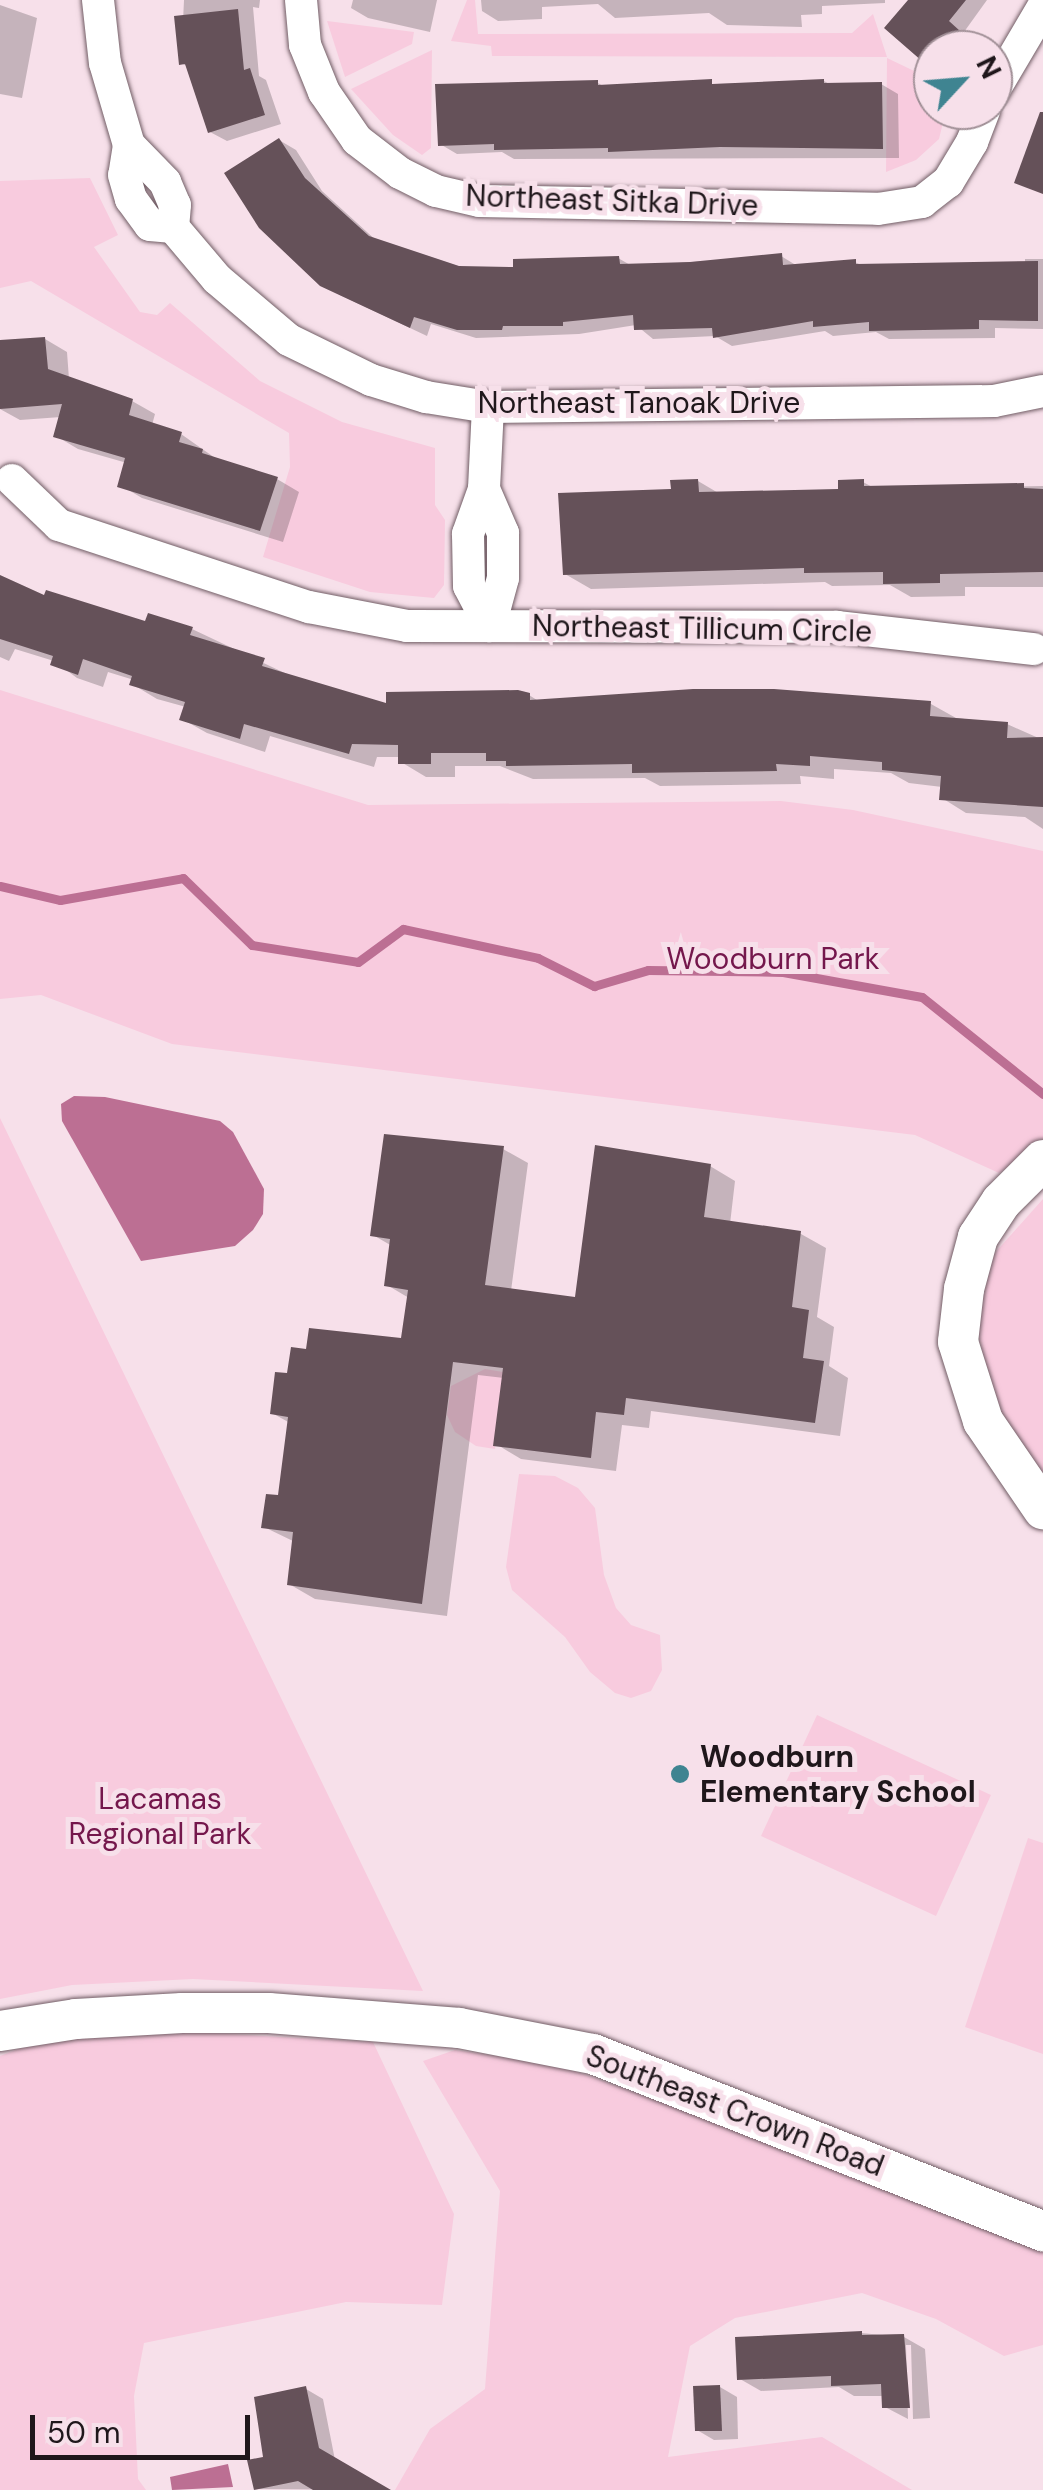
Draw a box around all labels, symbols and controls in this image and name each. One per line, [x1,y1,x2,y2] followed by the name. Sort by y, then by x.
[913,30,1013,130] north arrow
[968,50,1010,85] text: N
[465,178,759,224] street label: Northeast Sitka Drive
[478,385,800,421] street label: Northeast Tanoak Drive
[532,608,872,650] street label: Northeast Tillicum Circle
[666,941,880,977] park label: Woodburn Park
[700,1739,976,1810] place label: Woodburn Elementary School
[669,1763,691,1785] marker: Woodburn Elementary School
[68,1781,252,1852] park label: Lacamas Regional Park
[581,2038,889,2184] street label: Southeast Crown Road
[35,2395,255,2457] scale bar
[47,2413,121,2452] text: 50 m

